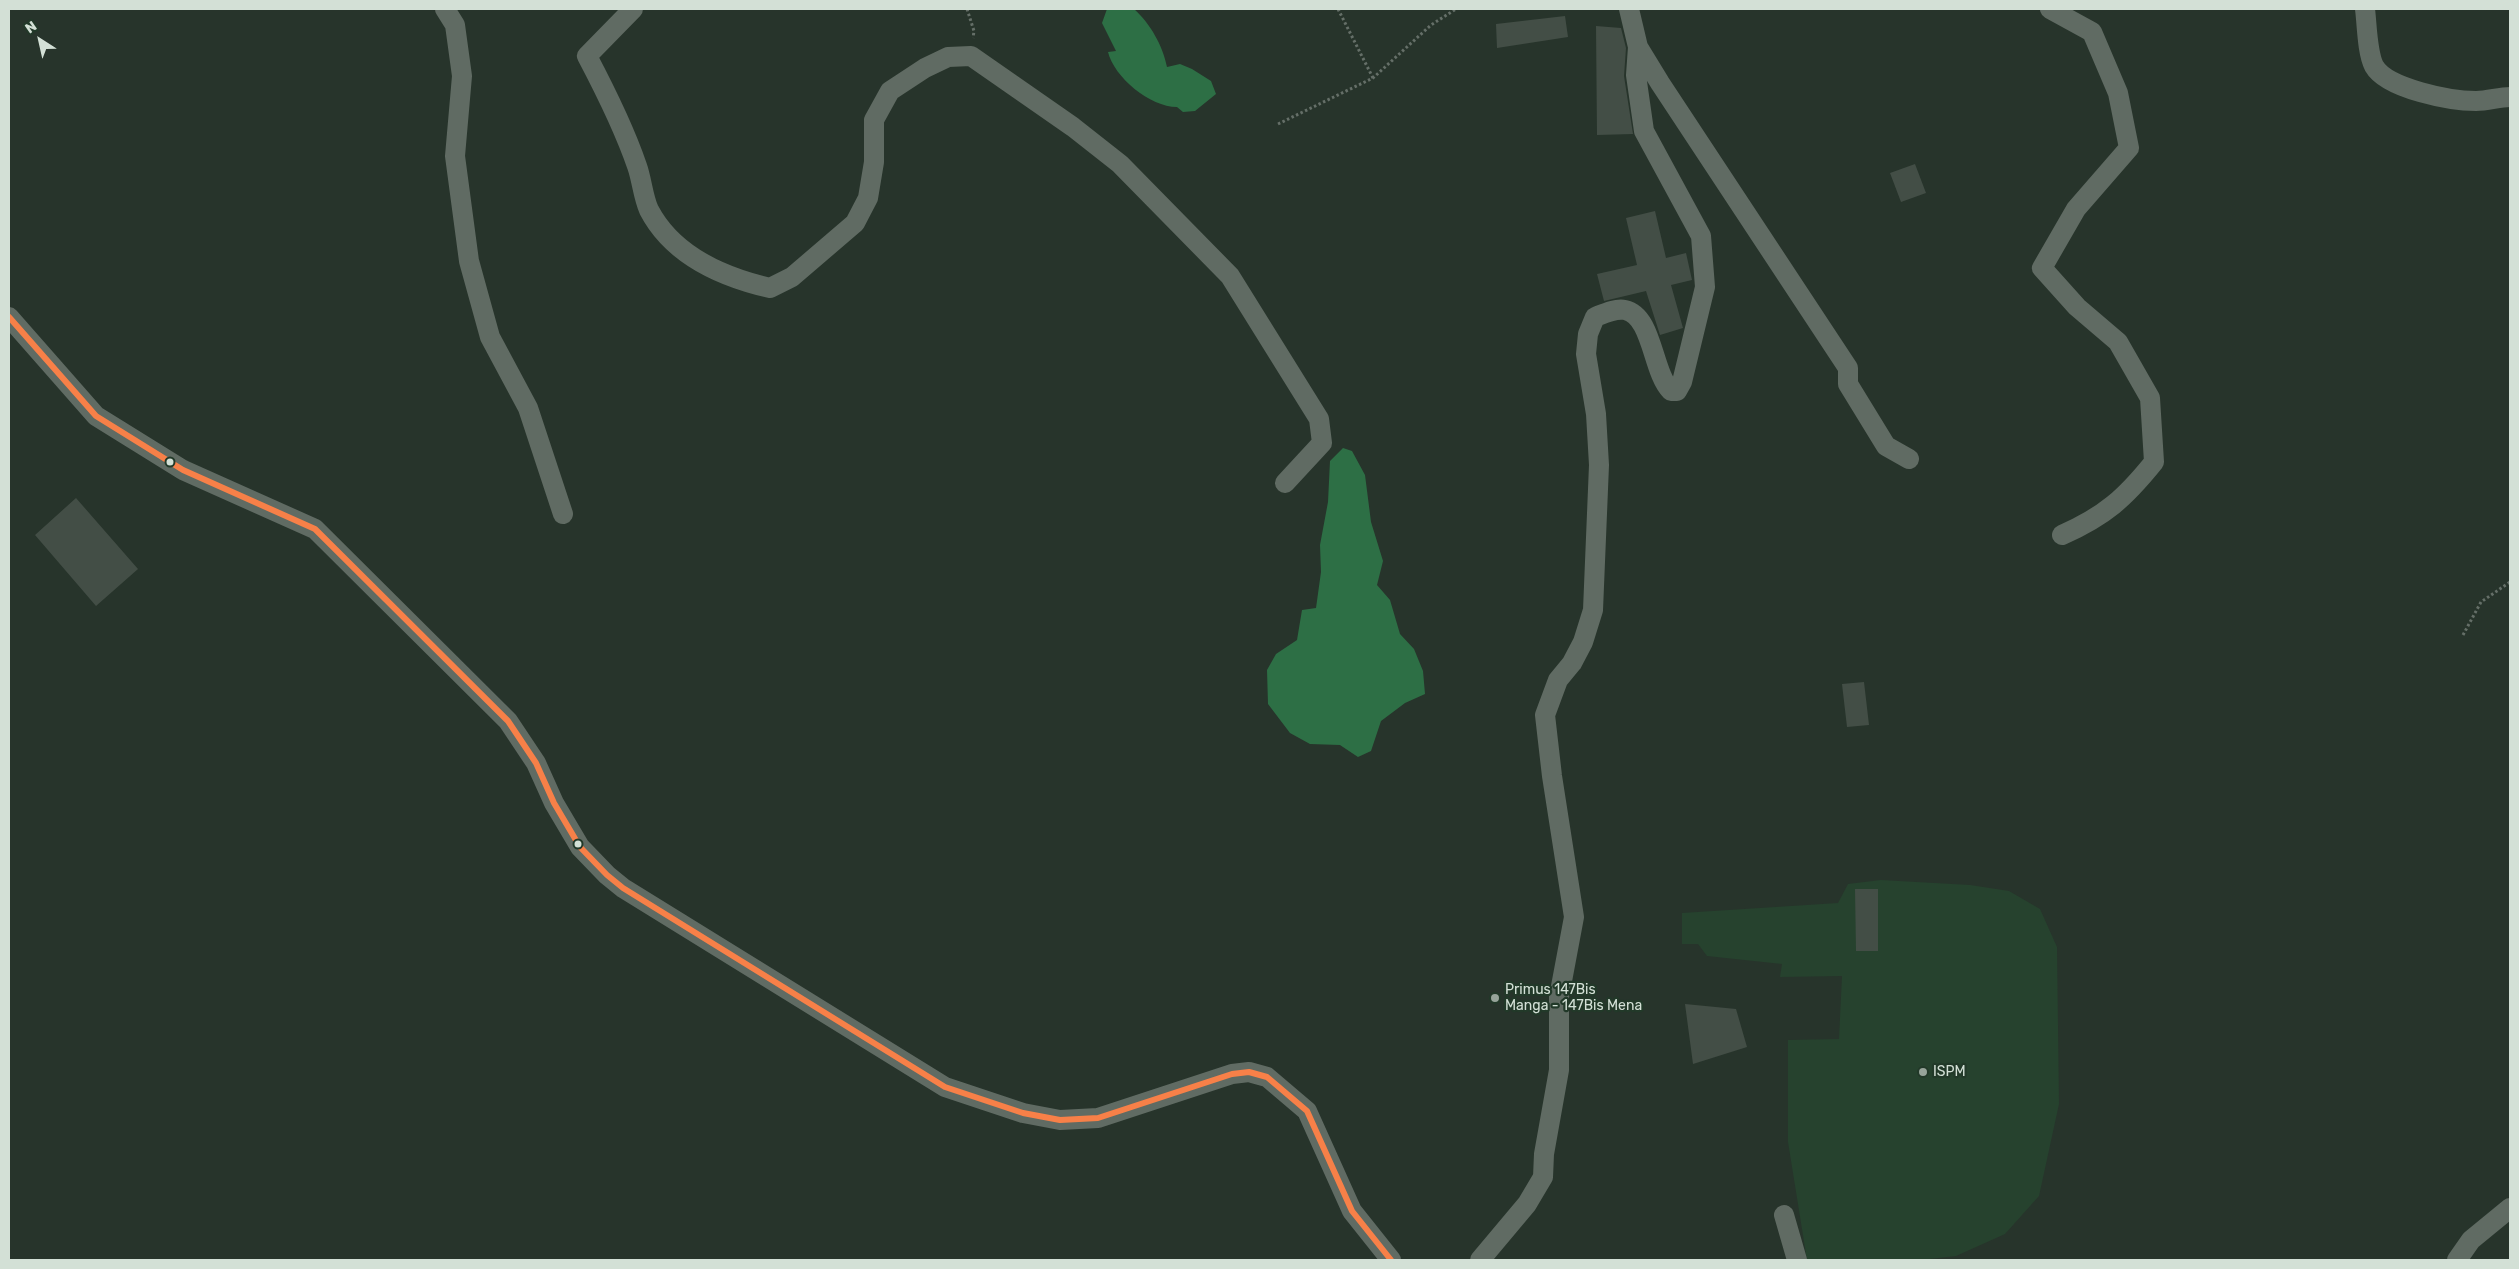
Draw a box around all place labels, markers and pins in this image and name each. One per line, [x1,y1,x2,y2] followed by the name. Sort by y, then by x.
[165,457,175,467] unlabelled marker
[573,839,583,849] unlabelled marker
[1505,982,1642,1014] place label: Primus 147Bis Manga - 147Bis Mena
[1489,992,1501,1004] marker: Primus 147Bis Manga - 147Bis Mena
[1933,1064,1966,1080] place label: ISPM
[1917,1066,1929,1078] marker: ISPM

